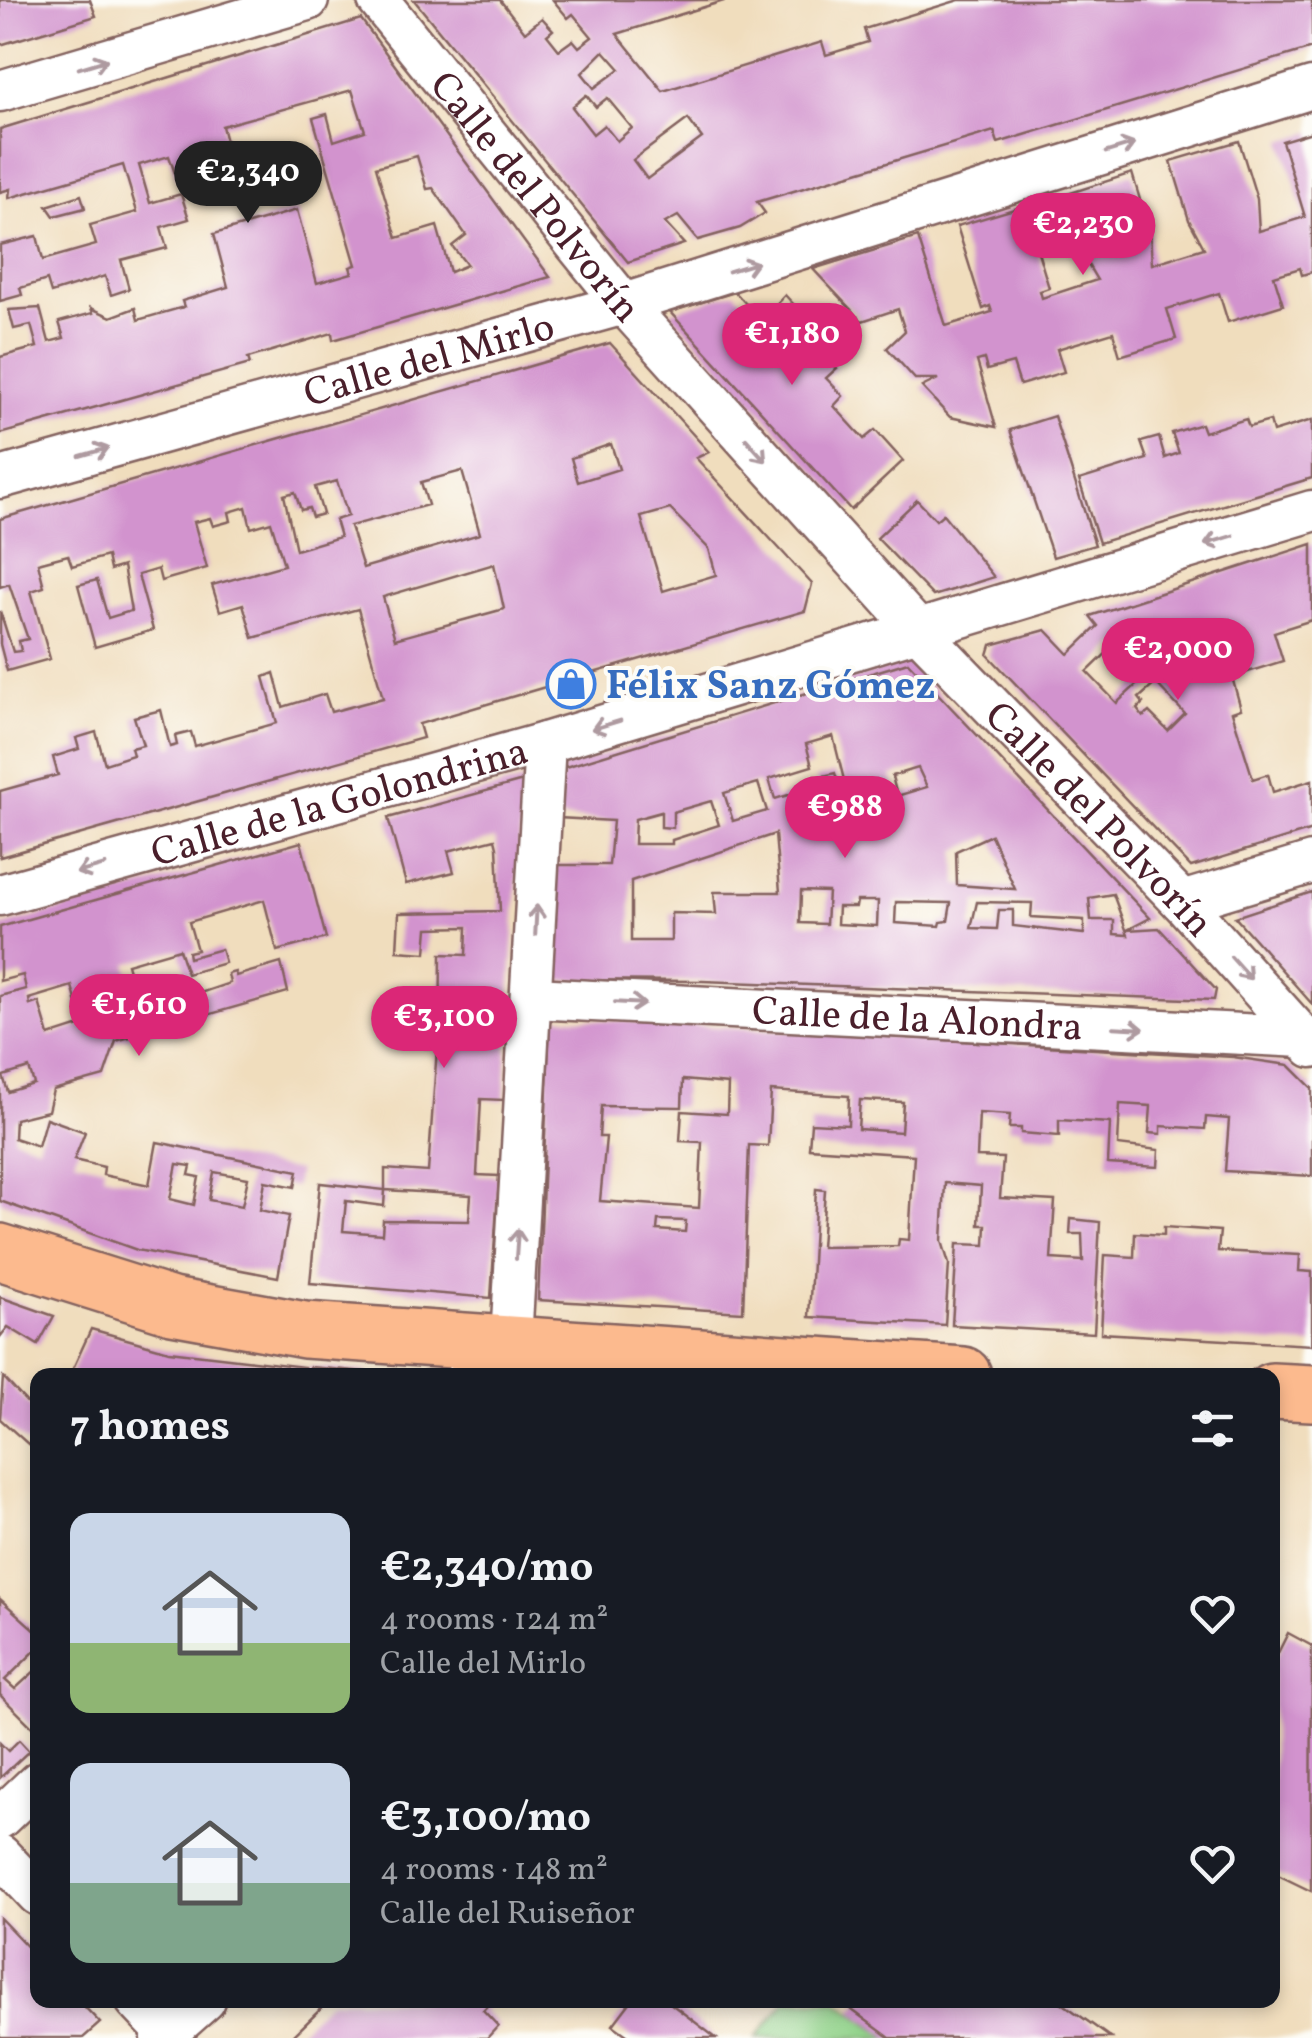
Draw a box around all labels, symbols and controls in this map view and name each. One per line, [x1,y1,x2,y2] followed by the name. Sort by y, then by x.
[77,54,109,72] one-way arrow
[415,61,652,337] street label: Calle del Polvorín
[1103,138,1135,156] one-way arrow
[167,141,329,226] pin: €2,340
[196,151,300,195] text: €2,340
[1002,193,1164,278] pin: €2,230
[1032,203,1134,247] text: €2,230
[727,256,758,274] one-way arrow
[298,301,561,424] street label: Calle del Mirlo
[711,303,873,388] pin: €1,180
[744,313,840,357] text: €1,180
[744,437,767,462] one-way arrow
[78,442,109,460] one-way arrow
[1204,532,1235,550] one-way arrow
[1097,618,1259,703] pin: €2,000
[1123,628,1233,672] text: €2,000
[545,658,597,710] shop icon: Félix Sanz Gómez
[606,660,935,716] place label: Félix Sanz Gómez
[970,691,1225,951] street label: Calle del Polvorín
[591,717,622,735] one-way arrow
[145,725,535,883] street label: Calle de la Golondrina
[786,776,904,861] pin: €988
[807,786,883,830] text: €988
[76,861,107,880] one-way arrow
[527,904,546,936] one-way arrow
[1229,955,1252,980] one-way arrow
[58,974,220,1059] pin: €1,610
[91,984,187,1028] text: €1,610
[751,985,1084,1058] street label: Calle de la Alondra
[363,986,525,1071] pin: €3,100
[613,994,646,1013] one-way arrow
[393,996,495,1040] text: €3,100
[1113,1019,1145,1038] one-way arrow
[508,1228,527,1261] one-way arrow
[70,1399,230,1458] text: 7 homes
[1185,1401,1240,1456] icon: filters
[380,1540,594,1599] text: €2,340/mo
[150,1553,270,1673] icon: home
[1185,1586,1240,1641] icon: heart
[380,1599,608,1643] text: 4 rooms · 124 m²
[380,1643,586,1687] text: Calle del Mirlo
[380,1790,591,1849] text: €3,100/mo
[150,1803,270,1923] icon: home
[1185,1836,1240,1891] icon: heart
[380,1849,608,1893] text: 4 rooms · 148 m²
[380,1893,635,1937] text: Calle del Ruiseñor

